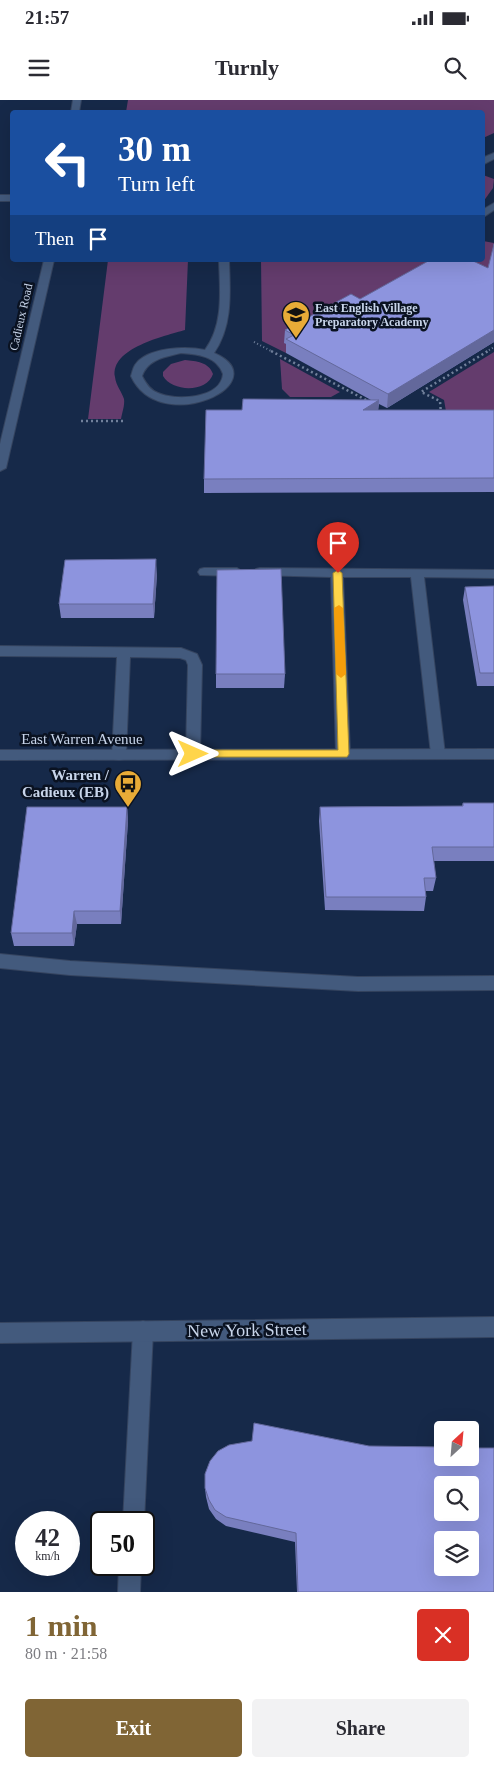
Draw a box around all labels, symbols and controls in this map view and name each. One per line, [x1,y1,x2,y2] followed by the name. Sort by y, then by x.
[25,7,69,28] text: 21:57
[25,54,53,82] icon: menu
[441,54,469,82] icon: search
[215,55,279,80] text: Turnly
[35,130,100,195] icon: left
[118,130,191,169] text: 30 m
[118,171,195,196] text: Turn left
[84,225,112,253] icon: arrive
[35,228,74,249] text: Then
[6,282,36,352] street label: Cadieux Road
[281,300,311,339] school or university icon: East English Village Preparatory Academy
[315,301,428,329] place label: East English Village Preparatory Academy
[317,522,359,573] pin
[324,529,352,557] icon: arrive
[166,727,218,779] position arrow
[21,731,143,747] street label: East Warren Avenue
[22,767,110,801] place label: Warren / Cadieux (EB)
[113,769,143,808] bus stop icon: Warren / Cadieux (EB)
[187,1319,307,1341] street label: New York Street
[434,1421,479,1466] north arrow
[434,1421,479,1576] map controls
[434,1476,479,1521] button: search
[90,1511,155,1576] speed limit sign: 50
[35,1524,60,1551] text: 42
[434,1531,479,1576] button: layers
[35,1549,60,1563] text: km/h
[25,1609,98,1642] text: 1 min
[417,1609,469,1661] button: close
[25,1645,107,1662] text: 80 m · 21:58
[25,1699,242,1757] button: Exit
[252,1699,469,1757] button: Share

